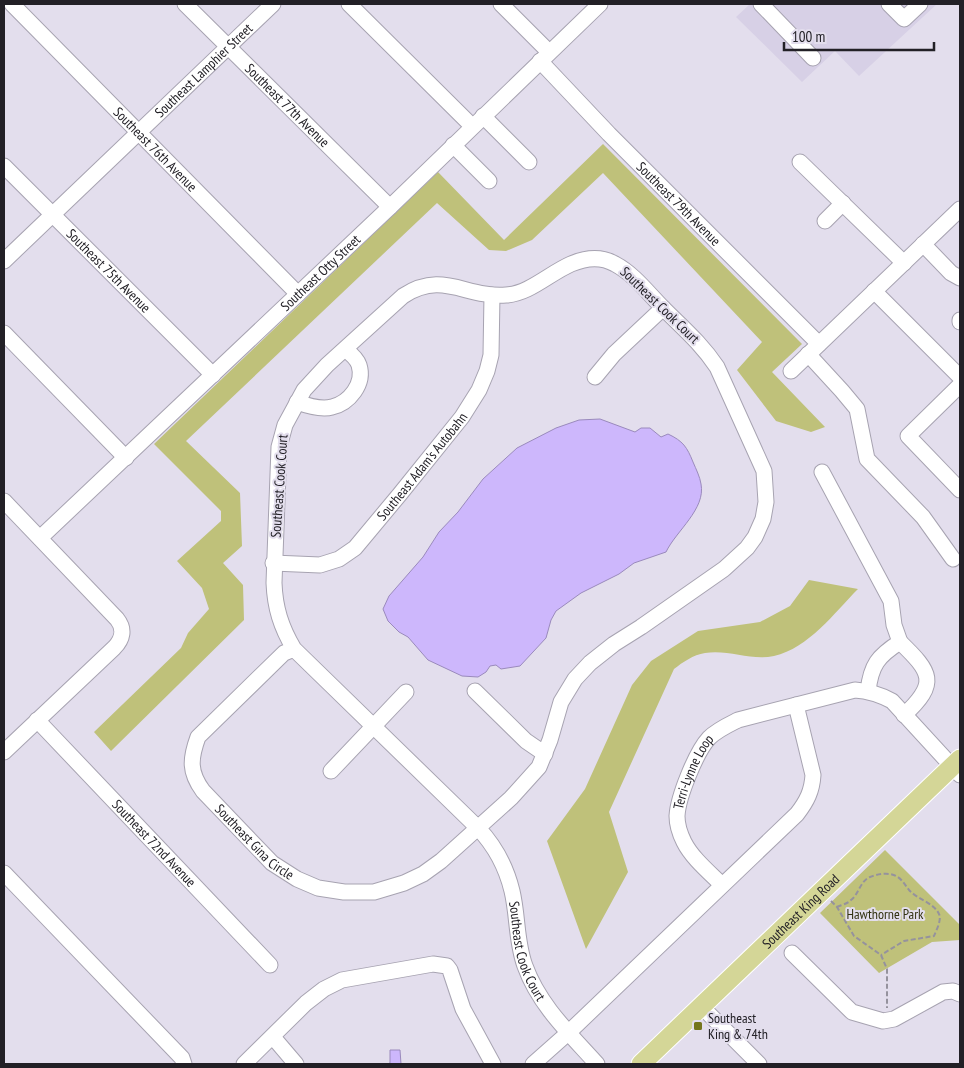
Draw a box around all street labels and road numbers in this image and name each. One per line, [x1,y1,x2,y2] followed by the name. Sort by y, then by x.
[151,19,256,121] street label: Southeast Lamphier Street
[241,60,334,151] street label: Southeast 77th Avenue
[110,103,201,196] street label: Southeast 76th Avenue
[633,158,725,250] street label: Southeast 79th Avenue
[63,225,155,317] street label: Southeast 75th Avenue
[277,231,364,315] street label: Southeast Otty Street
[617,263,704,347] street label: Southeast Cook Court
[373,409,471,524] street label: Southeast Adam's Autobahn
[266,434,292,538] street label: Southeast Cook Court
[669,730,717,811] street label: Terri-Lynne Loop
[108,796,200,891] street label: Southeast 72nd Avenue
[211,800,298,884] street label: Southeast Gina Circle
[758,870,843,952] street label: Southeast King Road
[505,900,550,1005] street label: Southeast Cook Court

